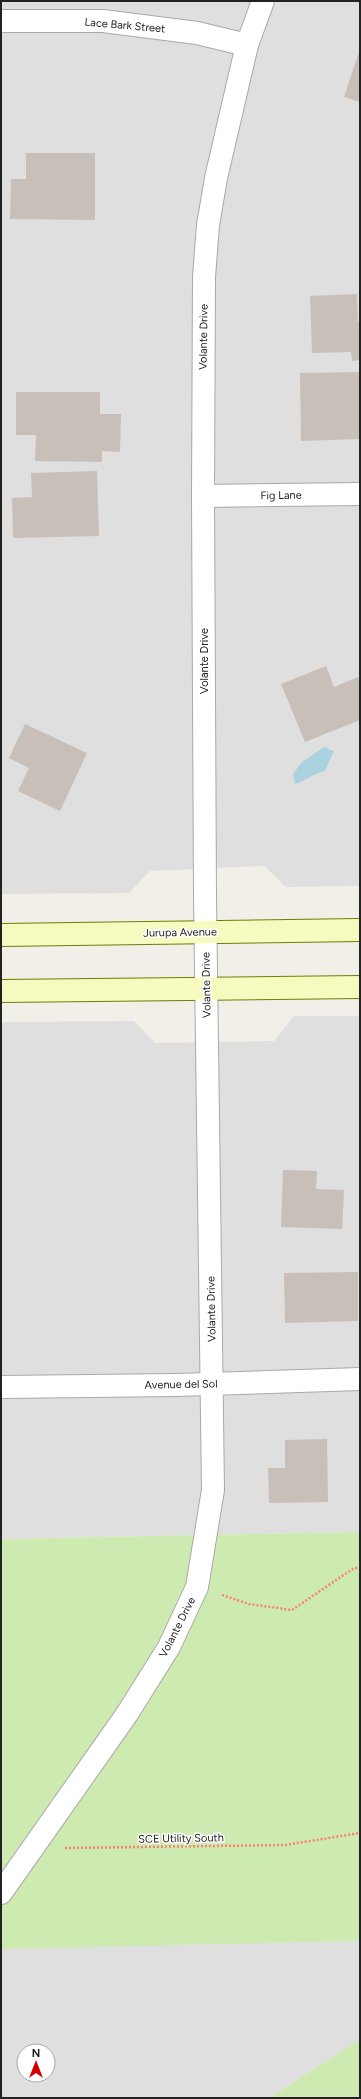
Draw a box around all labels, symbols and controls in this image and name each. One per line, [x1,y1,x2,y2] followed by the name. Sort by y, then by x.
[84,15,166,35] street label: Lace Bark Street
[196,304,211,370] street label: Volante Drive
[260,489,302,502] street label: Fig Lane
[198,628,211,694] street label: Volante Drive
[143,925,217,940] street label: Jurupa Avenue
[199,952,214,1018] street label: Volante Drive
[204,1276,219,1342] street label: Volante Drive
[144,1377,218,1392] street label: Avenue del Sol
[157,1595,198,1660] street label: Volante Drive
[138,1831,224,1846] street label: SCE Utility South
[16,2043,56,2083] north arrow
[32,2047,40,2060] text: N

